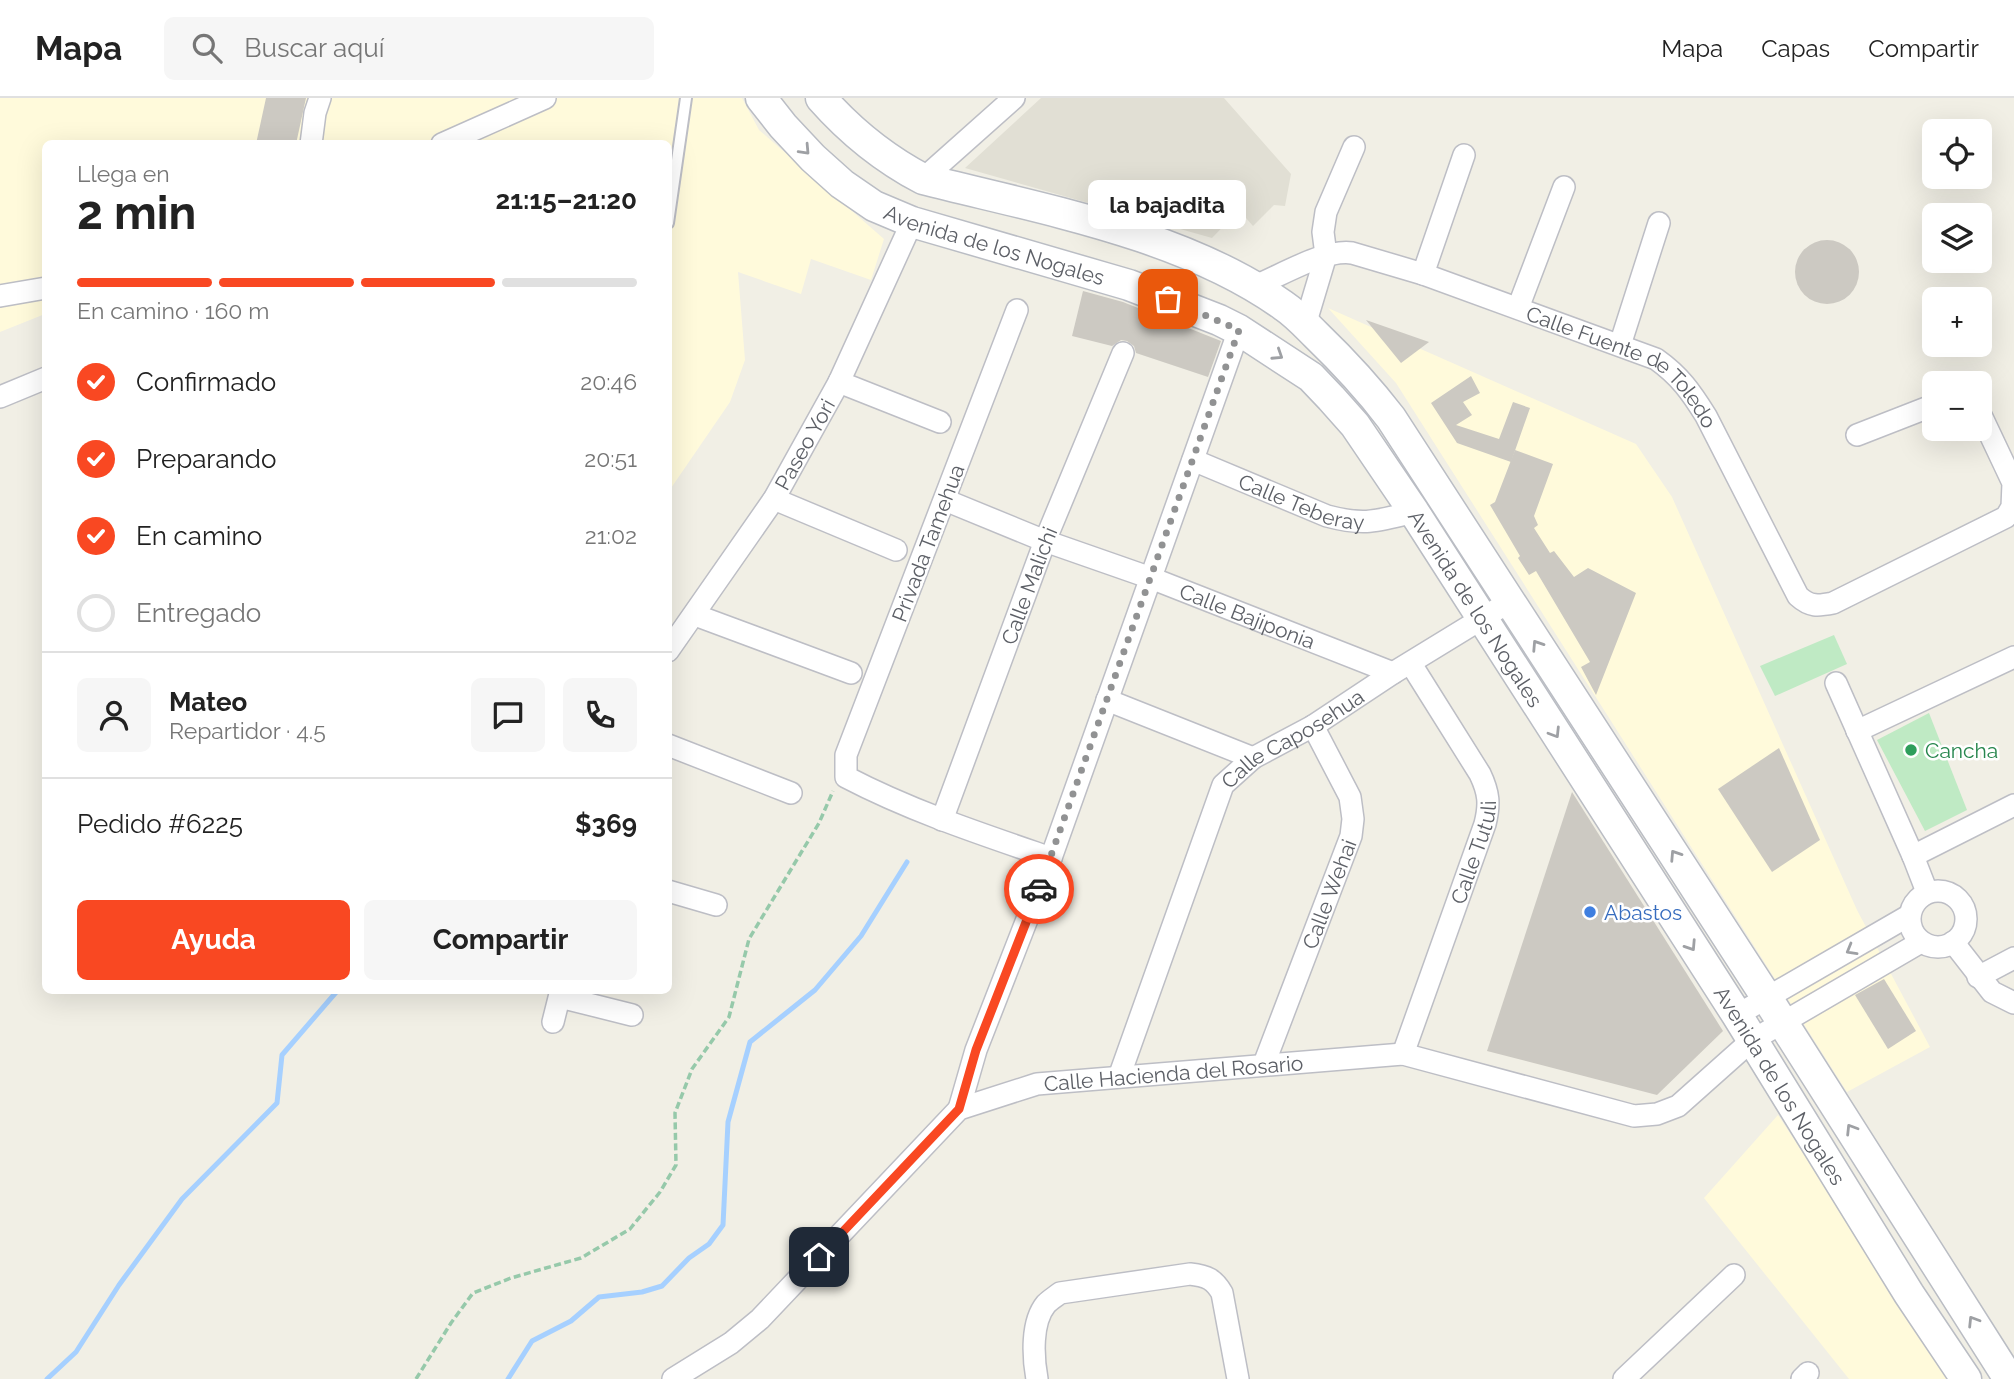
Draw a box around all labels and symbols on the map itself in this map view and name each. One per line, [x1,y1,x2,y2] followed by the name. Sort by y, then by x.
[797,142,810,155] one-way arrow
[1089,180,1247,229] callout: la bajadita
[880,199,1108,290] street label: Avenida de los Nogales
[1138,269,1198,329] pin
[1523,300,1722,432] street label: Calle Fuente de Toledo
[1270,347,1283,359] one-way arrow
[769,394,840,494] street label: Paseo Yori
[886,461,970,625] street label: Privada Tamehua
[1235,468,1365,534] street label: Calle Teberay
[1403,505,1548,711] street label: Avenida de los Nogales
[995,523,1062,648] street label: Calle Malichi
[1176,578,1319,654] street label: Calle Bajiponia
[1532,639,1545,652] one-way arrow
[1216,683,1368,793] street label: Calle Caposehua
[1547,726,1560,739] one-way arrow
[1925,738,1998,763] place label: Cancha
[1903,742,1919,758] marker: Cancha
[1445,800,1501,907] street label: Calle Tutuli
[1297,836,1361,952] street label: Calle Wehai
[1670,850,1683,863] one-way arrow
[1004,854,1074,924] courier
[1604,900,1682,925] place label: Abastos
[1582,904,1598,920] marker: Abastos
[1683,938,1695,951] one-way arrow
[1845,941,1858,954] one-way arrow
[1709,981,1851,1189] street label: Avenida de los Nogales
[1043,1050,1304,1096] street label: Calle Hacienda del Rosario
[1846,1124,1859,1137] one-way arrow
[789,1227,849,1287] pin
[1968,1316,1981,1329] one-way arrow

